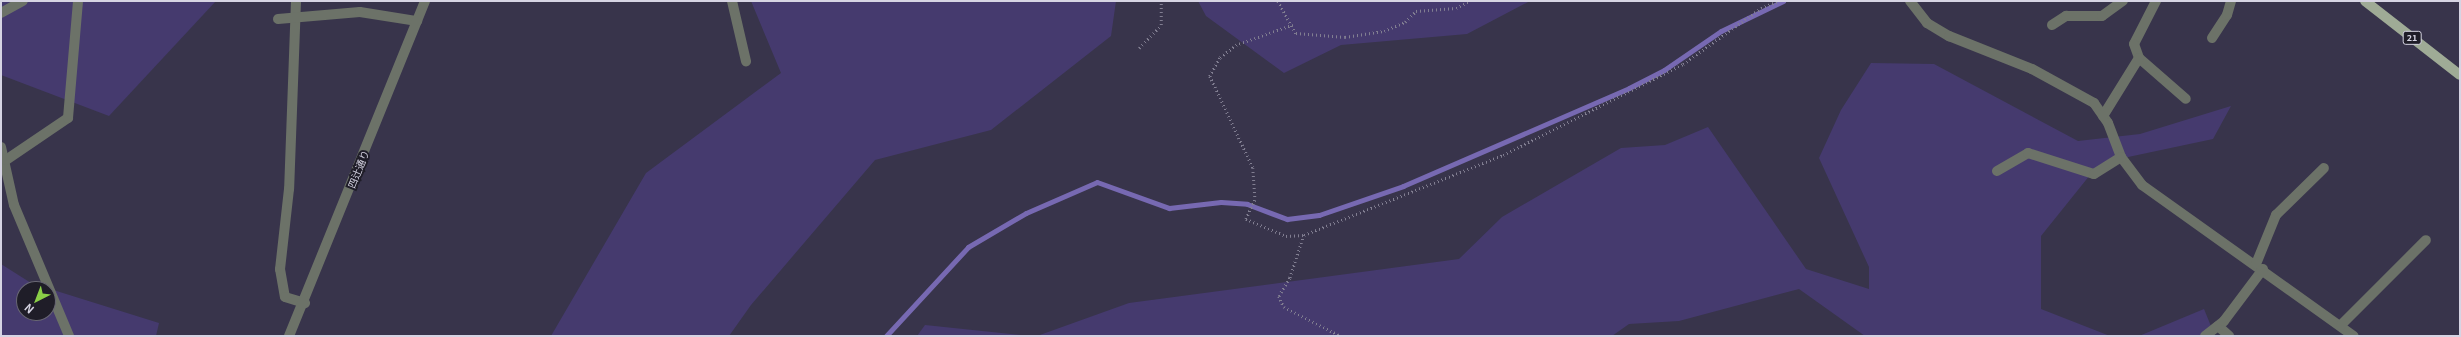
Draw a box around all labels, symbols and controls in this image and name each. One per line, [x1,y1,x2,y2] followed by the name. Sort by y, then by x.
[2402,31,2422,45] road number: 21
[345,148,371,190] street label: 四辻通り
[16,281,56,321] north arrow
[20,300,37,318] text: N

